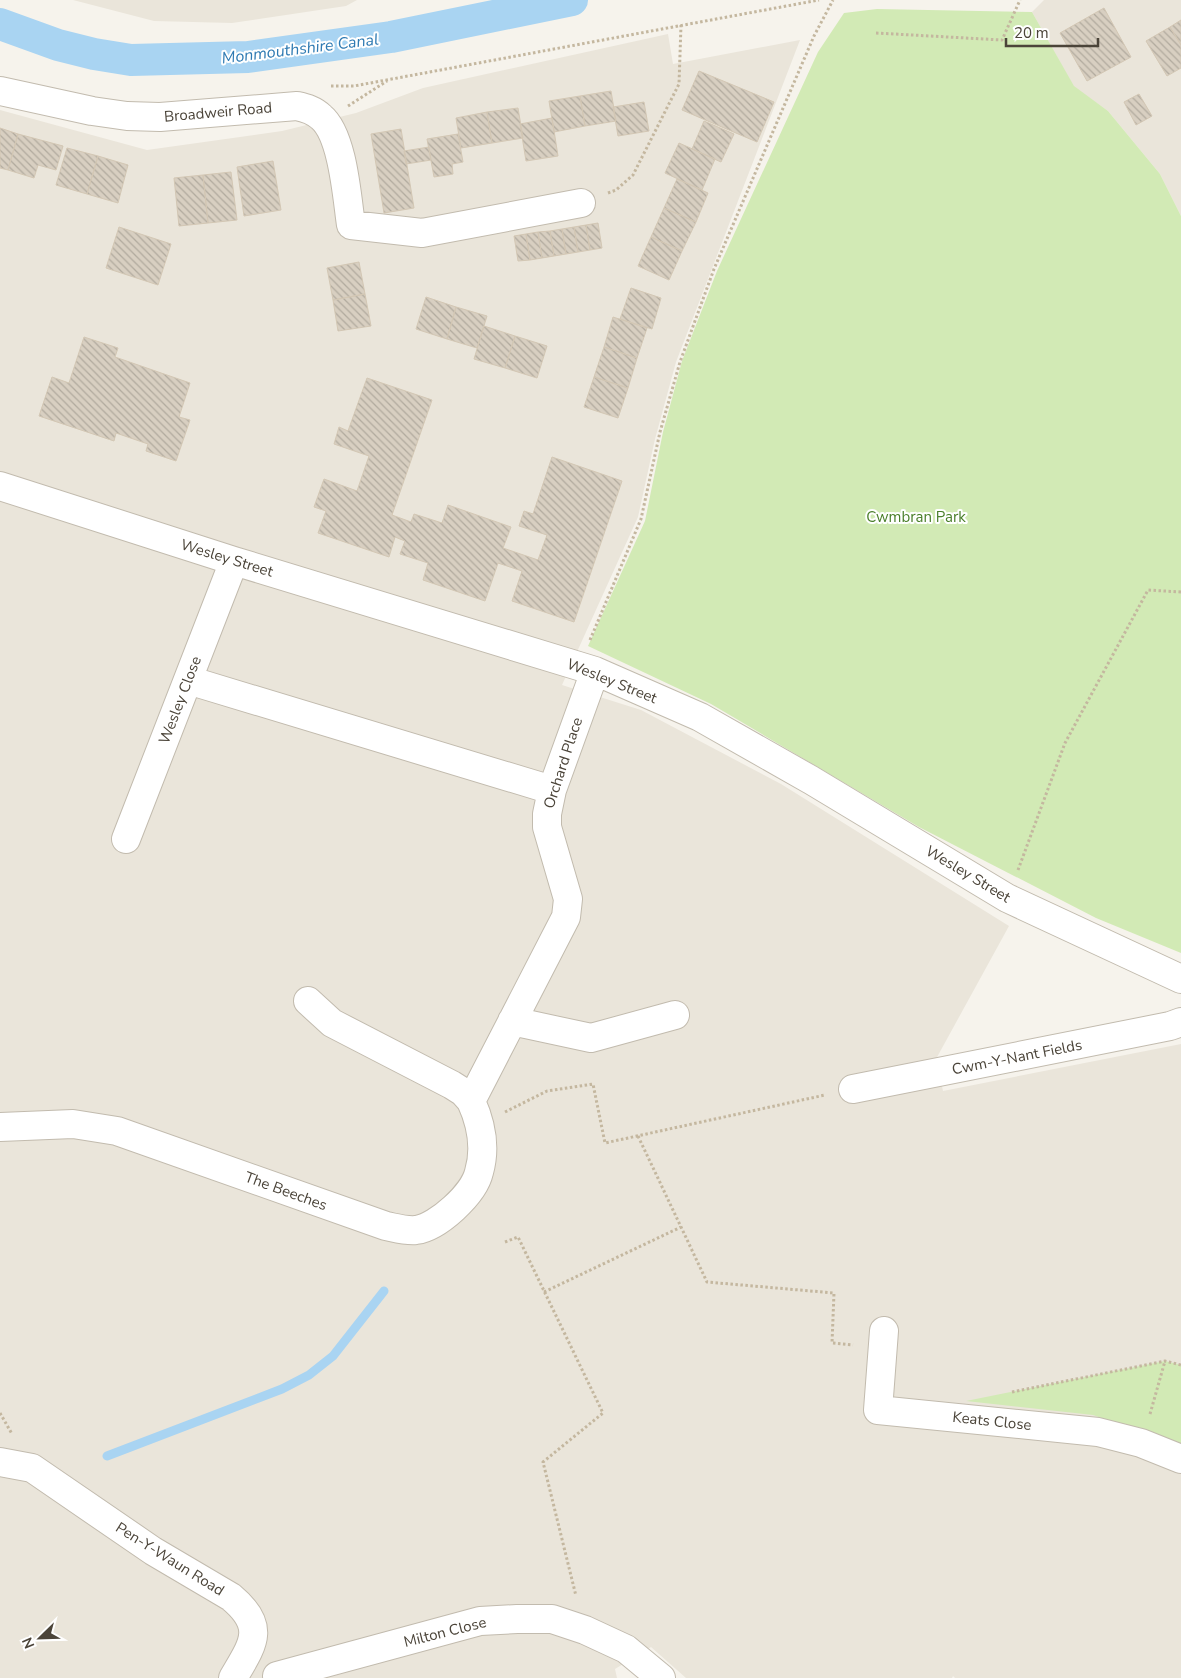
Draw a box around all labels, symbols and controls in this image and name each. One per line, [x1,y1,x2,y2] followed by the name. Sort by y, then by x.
[1006,15,1098,47] scale bar
[1014,23,1049,43] text: 20 m
[220,28,380,70] water label: Monmouthshire Canal
[163,97,273,127] street label: Broadweir Road
[866,507,966,527] park label: Cwmbran Park
[178,534,276,582] street label: Wesley Street
[154,653,206,747] street label: Wesley Close
[564,654,661,708] street label: Wesley Street
[539,715,587,811] street label: Orchard Place
[922,841,1015,908] street label: Wesley Street
[950,1035,1084,1079] street label: Cwm-Y-Nant Fields
[242,1167,330,1215] street label: The Beeches
[951,1407,1033,1435] street label: Keats Close
[112,1518,228,1600] street label: Pen-Y-Waun Road
[402,1612,488,1652] street label: Milton Close
[15,1613,65,1663] north arrow
[18,1634,39,1651] text: N

